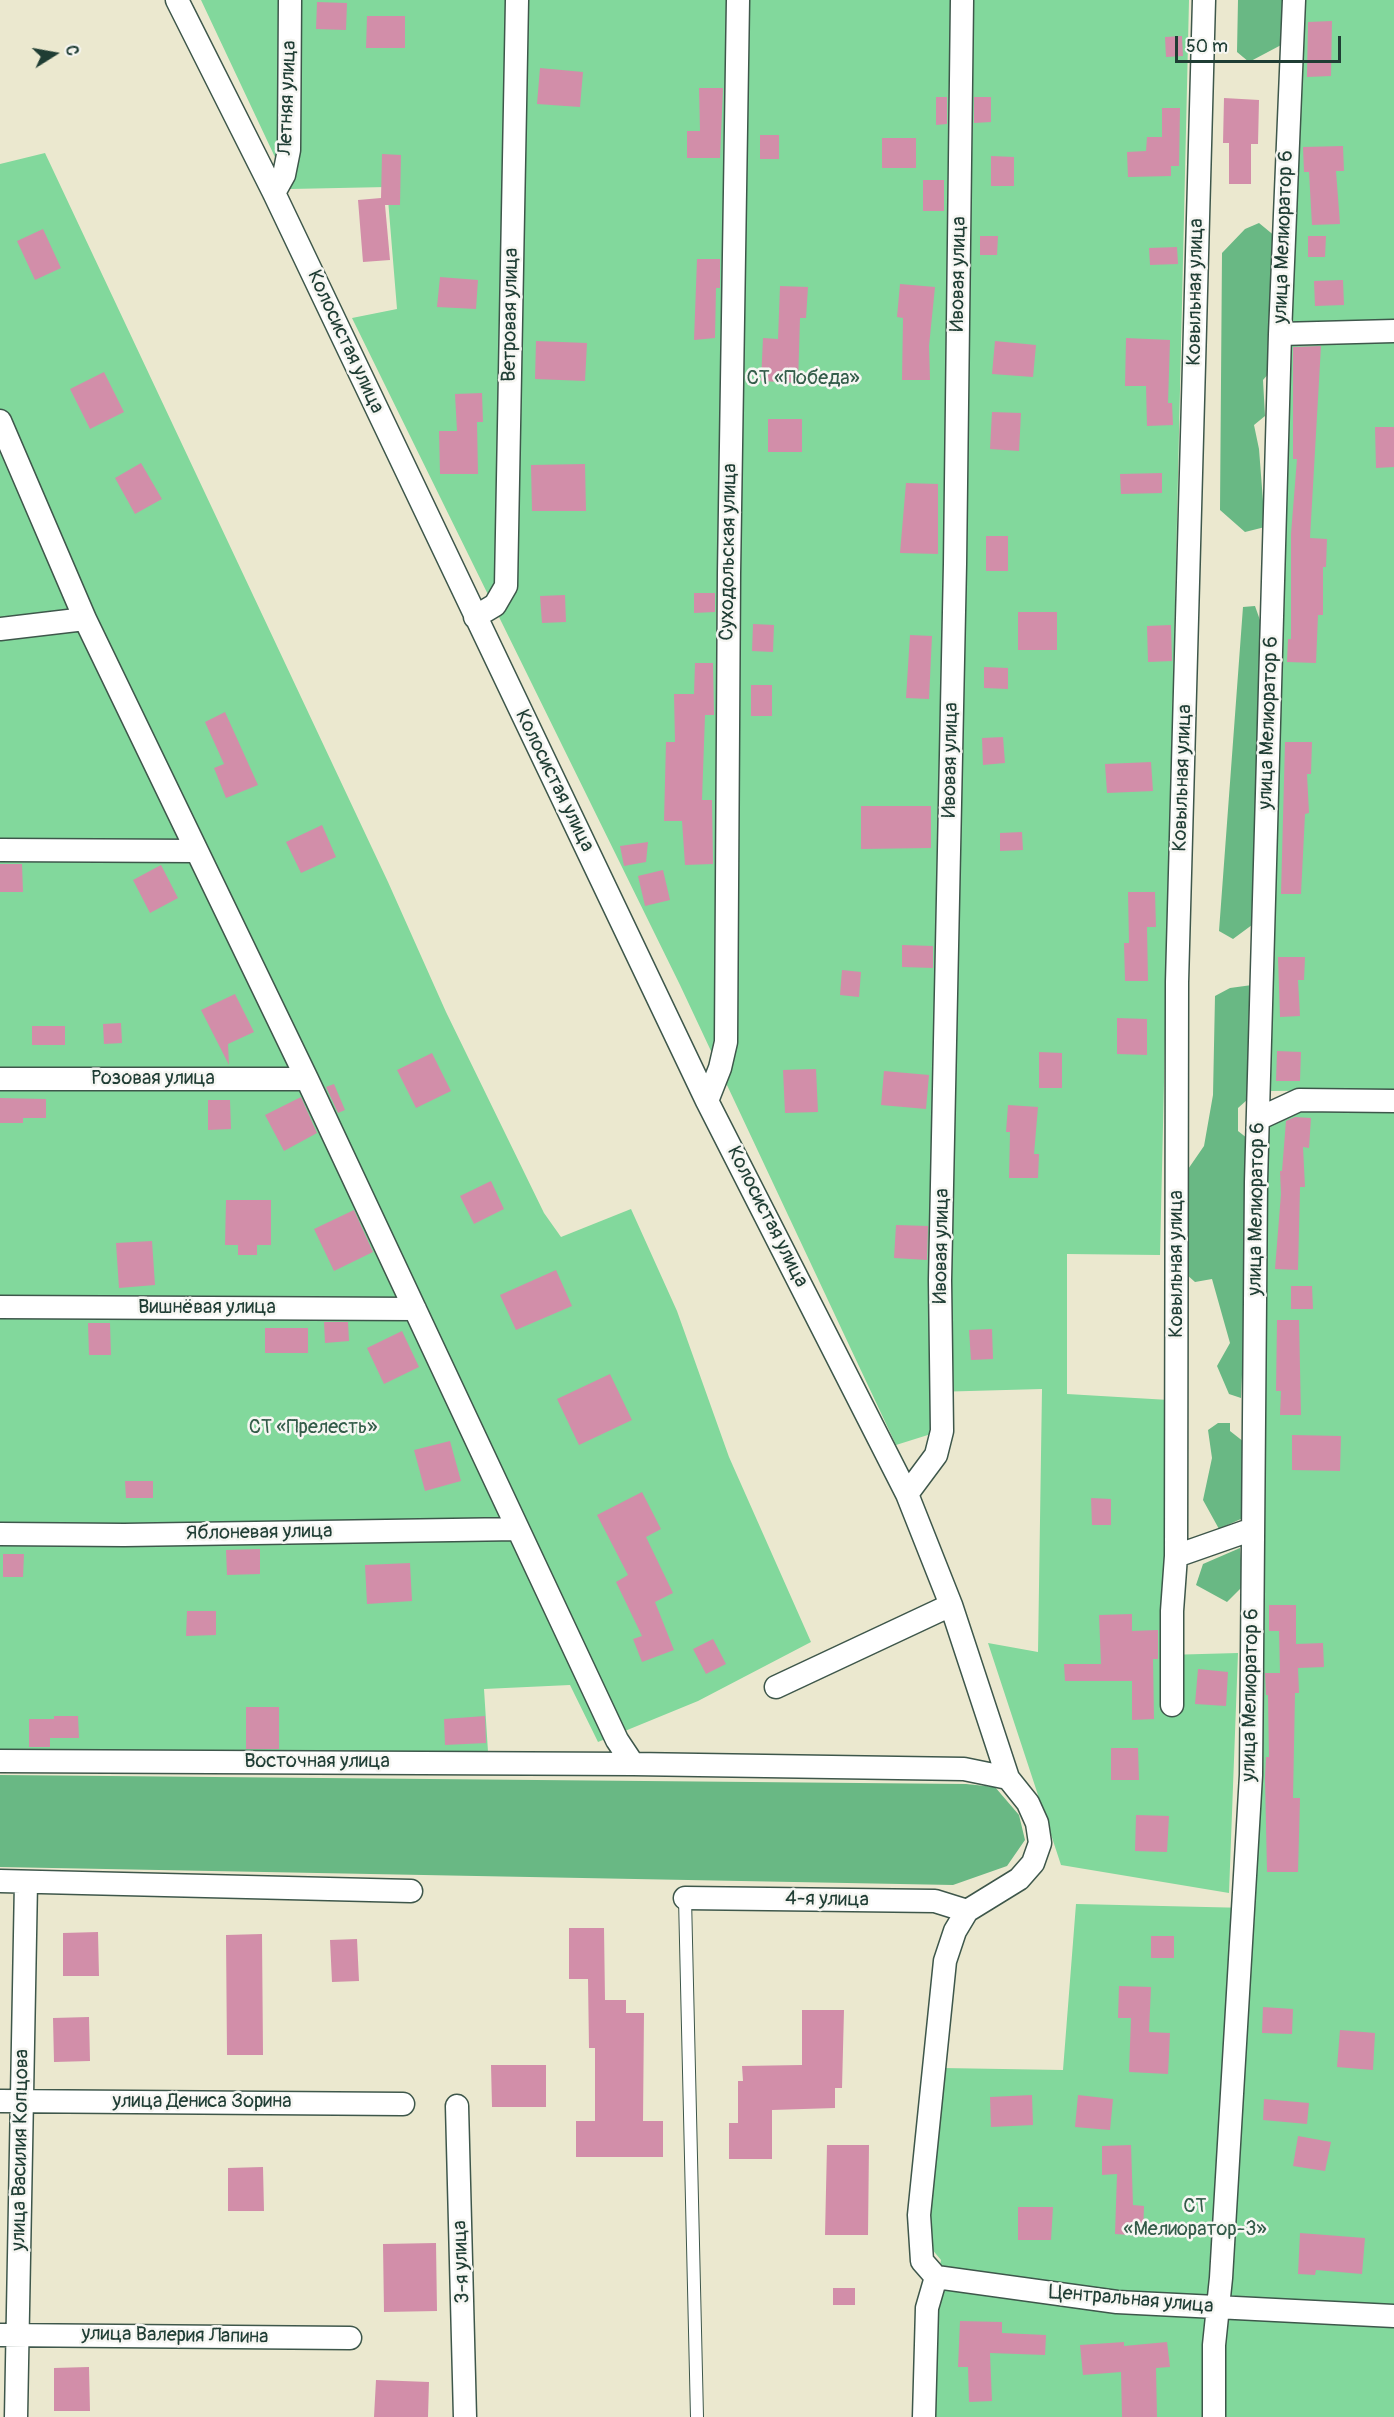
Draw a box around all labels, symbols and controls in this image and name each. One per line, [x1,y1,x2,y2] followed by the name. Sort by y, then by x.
[24,24,84,84] north arrow
[1178,24,1344,62] scale bar
[1186,35,1228,58] text: 50 m
[274,40,302,156] street label: Летняя улица
[61,44,82,57] text: С
[1269,150,1299,324] street label: улица Мелиоратор 6
[946,216,972,332] street label: Ивовая улица
[1183,218,1209,366] street label: Ковыльная улица
[498,248,524,382] street label: Ветровая улица
[301,267,389,417] street label: Колосистая улица
[746,367,860,391] park label: СТ «Победа»
[715,463,743,641] street label: Суходольская улица
[1254,636,1284,810] street label: улица Мелиоратор 6
[938,702,964,818] street label: Ивовая улица
[1168,704,1198,852] street label: Ковыльная улица
[509,706,599,856] street label: Колосистая улица
[91,1067,215,1091] street label: Розовая улица
[1243,1122,1271,1296] street label: улица Мелиоратор 6
[721,1142,813,1292] street label: Колосистая улица
[929,1188,955,1304] street label: Ивовая улица
[1165,1190,1189,1338] street label: Ковыльная улица
[138,1296,276,1320] street label: Вишнёвая улица
[249,1416,377,1440] park label: СТ «Прелесть»
[185,1520,333,1546] street label: Яблоневая улица
[1237,1608,1265,1782] street label: улица Мелиоратор 6
[244,1750,390,1774] street label: Восточная улица
[785,1887,869,1913] street label: 4-я улица
[7,2049,35,2251] street label: улица Василия Копцова
[112,2090,292,2114] street label: улица Дениса Зорина
[1123,2195,1267,2242] park label: СТ «Мелиоратор-3»
[449,2220,475,2304] street label: 3-я улица
[1048,2281,1214,2319] street label: Центральная улица
[81,2322,269,2350] street label: улица Валерия Лапина

